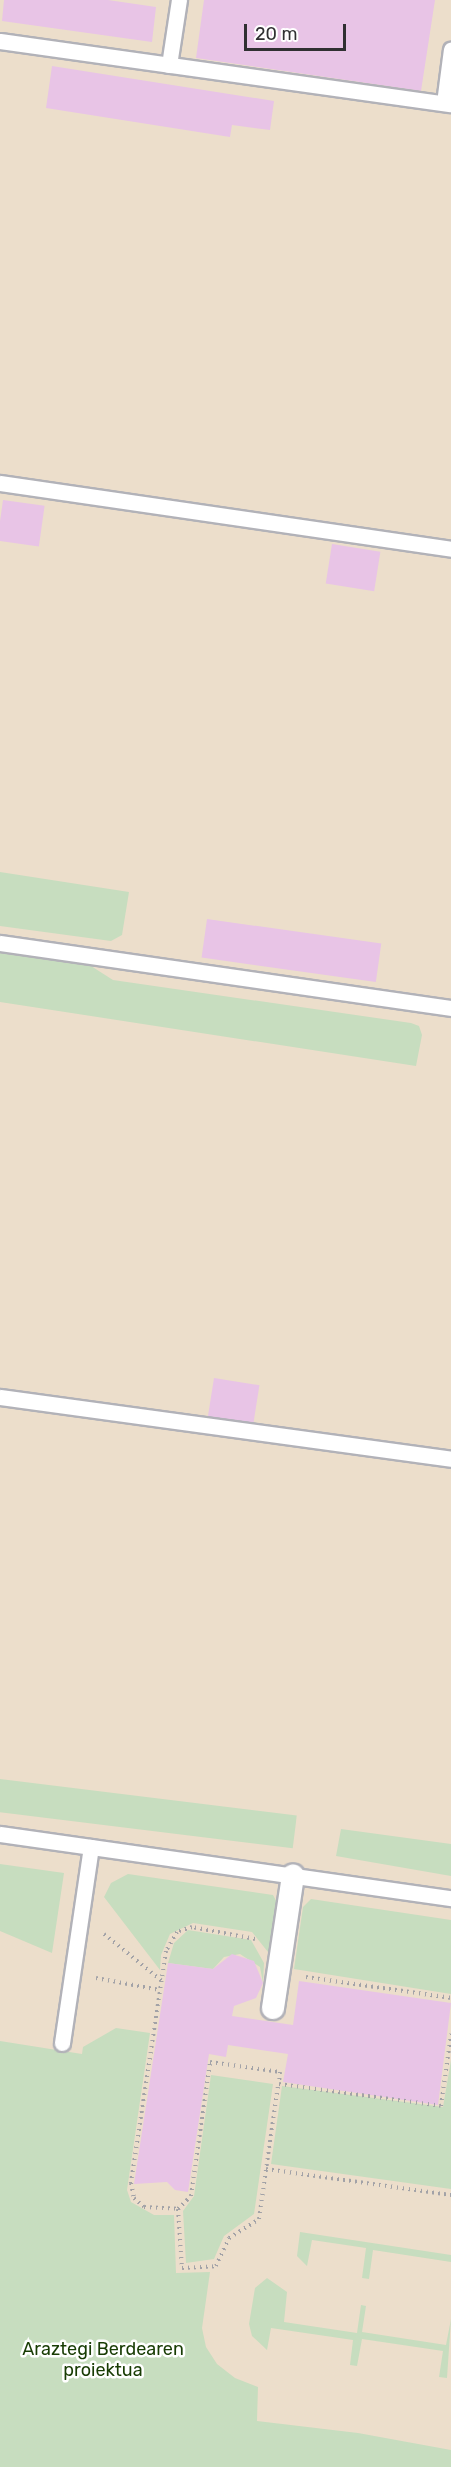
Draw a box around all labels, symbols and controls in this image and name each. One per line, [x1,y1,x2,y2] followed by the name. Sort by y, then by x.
[247,12,349,50] scale bar
[255,23,297,45] text: 20 m
[22,2339,184,2382] park label: Araztegi Berdearen proiektua

